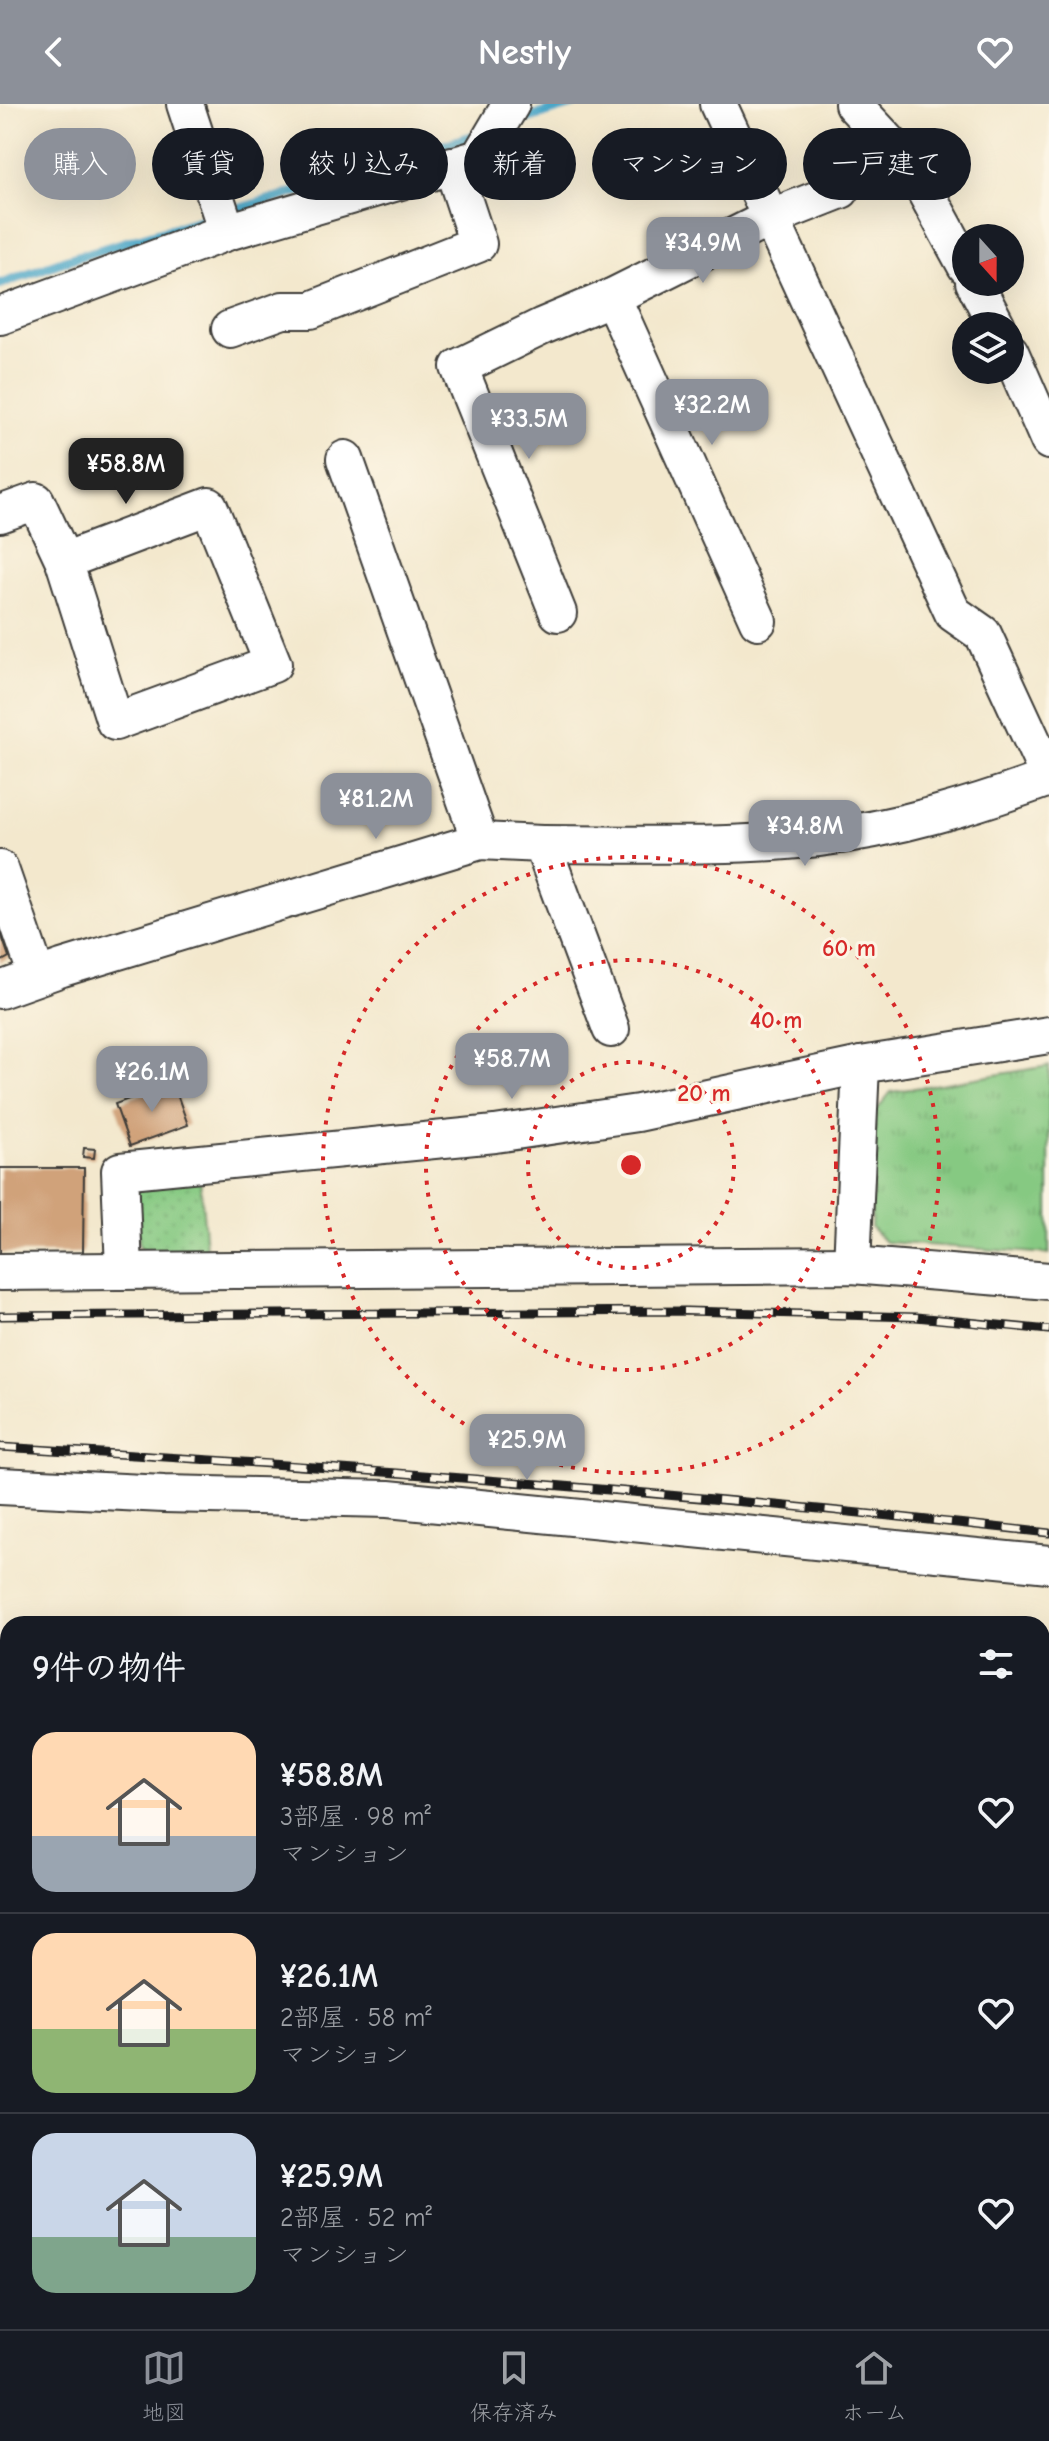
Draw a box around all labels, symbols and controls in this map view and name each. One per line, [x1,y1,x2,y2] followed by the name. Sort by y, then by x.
[32,30,76,74] icon: back
[973,30,1017,74] icon: heart
[478,32,571,73] text: Nestly
[24,128,136,200] chip: 購入
[152,128,264,200] chip: 賃貸
[280,128,448,200] chip: 絞り込み
[464,128,576,200] chip: 新着
[592,128,787,200] chip: マンション
[803,128,971,200] chip: 一戸建て
[638,217,768,285] pin: ¥34.9M
[952,224,1024,296] north arrow
[952,224,1024,384] map controls
[664,228,742,258] text: ¥34.9M
[952,312,1024,384] button: layers
[647,379,777,447] pin: ¥32.2M
[673,390,751,420] text: ¥32.2M
[464,393,594,461] pin: ¥33.5M
[490,404,568,434] text: ¥33.5M
[61,438,191,506] pin: ¥58.8M
[87,449,165,479] text: ¥58.8M
[311,773,441,841] pin: ¥81.2M
[339,784,413,814] text: ¥81.2M
[740,800,870,868] pin: ¥34.8M
[767,811,843,841] text: ¥34.8M
[822,934,876,962] text: 60 m
[750,1006,802,1034] text: 40 m
[447,1033,577,1101] pin: ¥58.7M
[473,1044,551,1074] text: ¥58.7M
[87,1046,217,1114] pin: ¥26.1M
[114,1057,190,1087] text: ¥26.1M
[677,1079,731,1107] text: 20 m
[617,1151,645,1179] centre of rings
[462,1414,592,1482] pin: ¥25.9M
[488,1425,566,1455] text: ¥25.9M
[974,1642,1018,1686] icon: filters
[32,1648,186,1688] text: 9件の物件
[280,1755,383,1795] text: ¥58.8M
[96,1764,192,1860] icon: home
[974,1790,1018,1834] icon: heart
[280,1802,431,1832] text: 3部屋 · 98 m²
[280,1839,409,1869] text: マンション
[280,1956,378,1996] text: ¥26.1M
[96,1965,192,2061] icon: home
[974,1991,1018,2035] icon: heart
[280,2003,432,2033] text: 2部屋 · 58 m²
[280,2040,409,2070] text: マンション
[280,2156,383,2196] text: ¥25.9M
[96,2165,192,2261] icon: home
[974,2191,1018,2235] icon: heart
[280,2203,432,2233] text: 2部屋 · 52 m²
[280,2240,409,2270] text: マンション
[142,2346,186,2426] tab: 地図
[470,2346,558,2426] tab: 保存済み
[842,2346,907,2426] tab: ホーム

